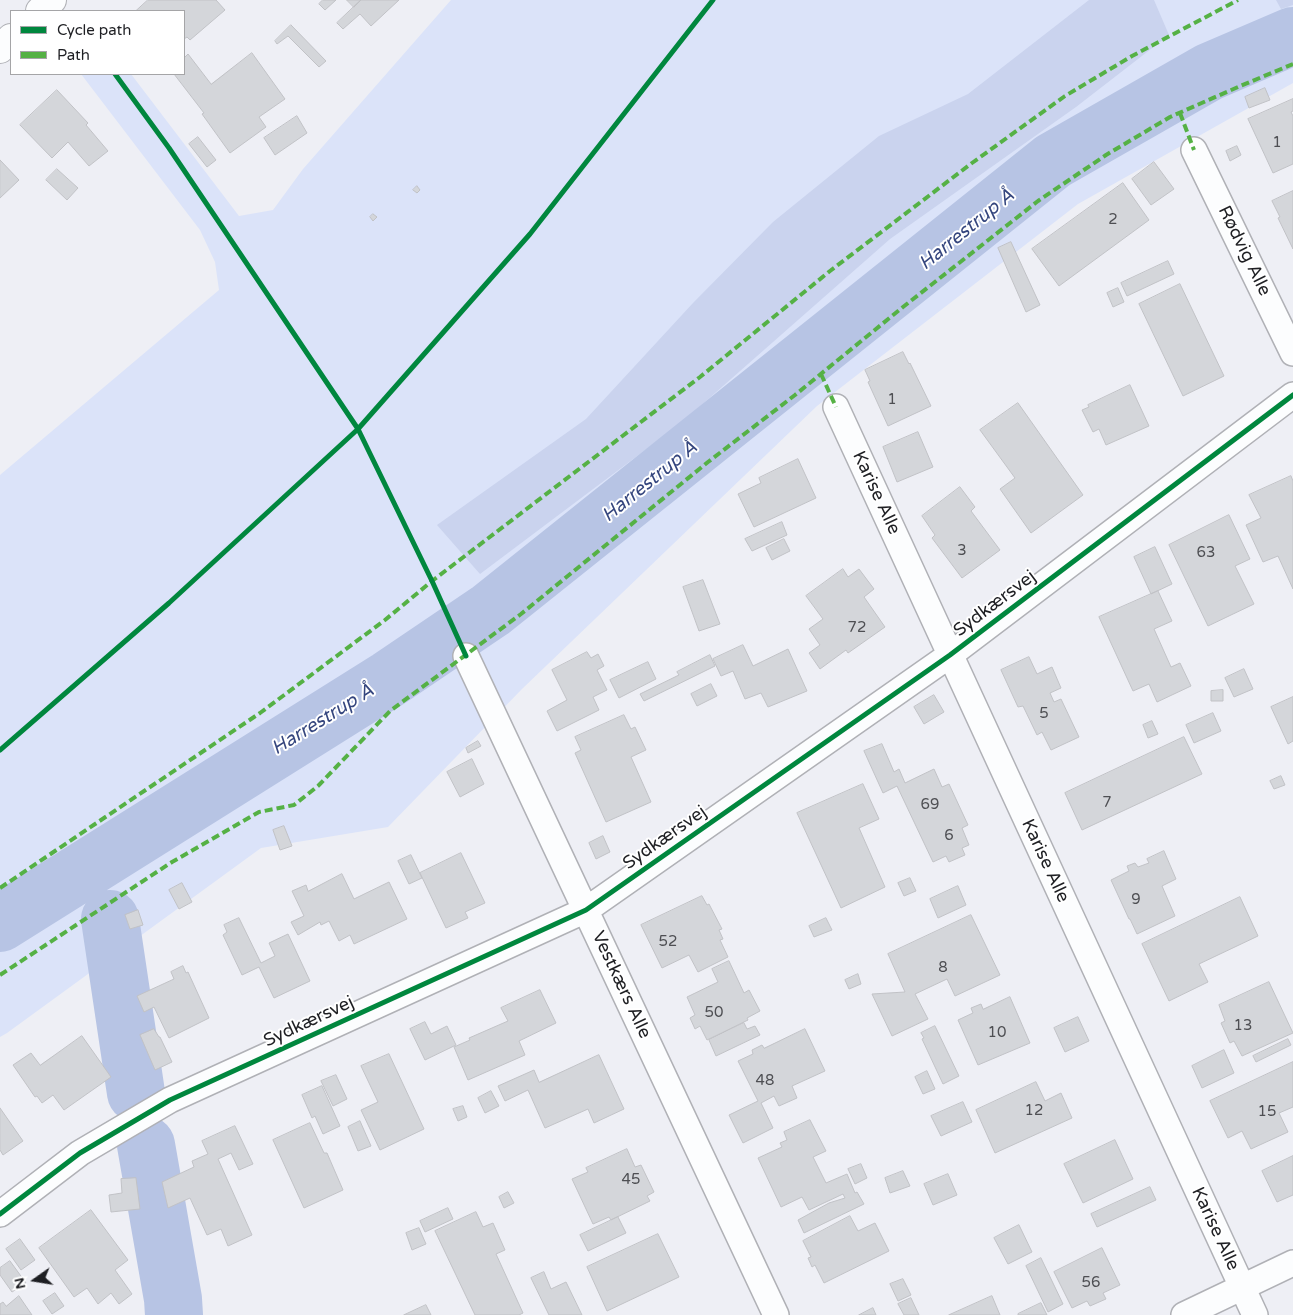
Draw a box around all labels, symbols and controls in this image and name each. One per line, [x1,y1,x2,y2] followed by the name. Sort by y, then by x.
[10,10,185,75] legend
[57,21,131,39] text: Cycle path
[57,46,90,64] text: Path
[1272,134,1282,152] house number: 1
[915,185,1019,275] water label: Harrestrup Å
[1213,202,1275,300] street label: Rødvig Alle
[1108,211,1118,229] house number: 2
[887,391,897,409] house number: 1
[598,437,702,527] water label: Harrestrup Å
[847,448,905,538] street label: Karise Alle
[957,542,967,560] house number: 3
[1197,544,1215,562] house number: 63
[950,566,1040,642] street label: Sydkærsvej
[848,619,866,637] house number: 72
[268,680,378,760] water label: Harrestrup Å
[1039,705,1049,723] house number: 5
[1102,794,1112,812] house number: 7
[921,796,939,814] house number: 69
[619,801,711,875] street label: Sydkærsvej
[1016,816,1074,906] street label: Karise Alle
[944,827,954,845] house number: 6
[1131,891,1141,909] house number: 9
[587,928,655,1042] street label: Vestkærs Alle
[659,933,677,951] house number: 52
[938,959,948,977] house number: 8
[260,992,358,1052] street label: Sydkærsvej
[705,1004,723,1022] house number: 50
[1234,1017,1252,1035] house number: 13
[988,1024,1006,1042] house number: 10
[756,1072,774,1090] house number: 48
[1025,1102,1043,1120] house number: 12
[1258,1103,1276,1121] house number: 15
[622,1171,640,1189] house number: 45
[1186,1184,1244,1274] street label: Karise Alle
[10,1255,60,1305] north arrow
[1082,1274,1100,1292] house number: 56
[10,1276,29,1291] text: N

